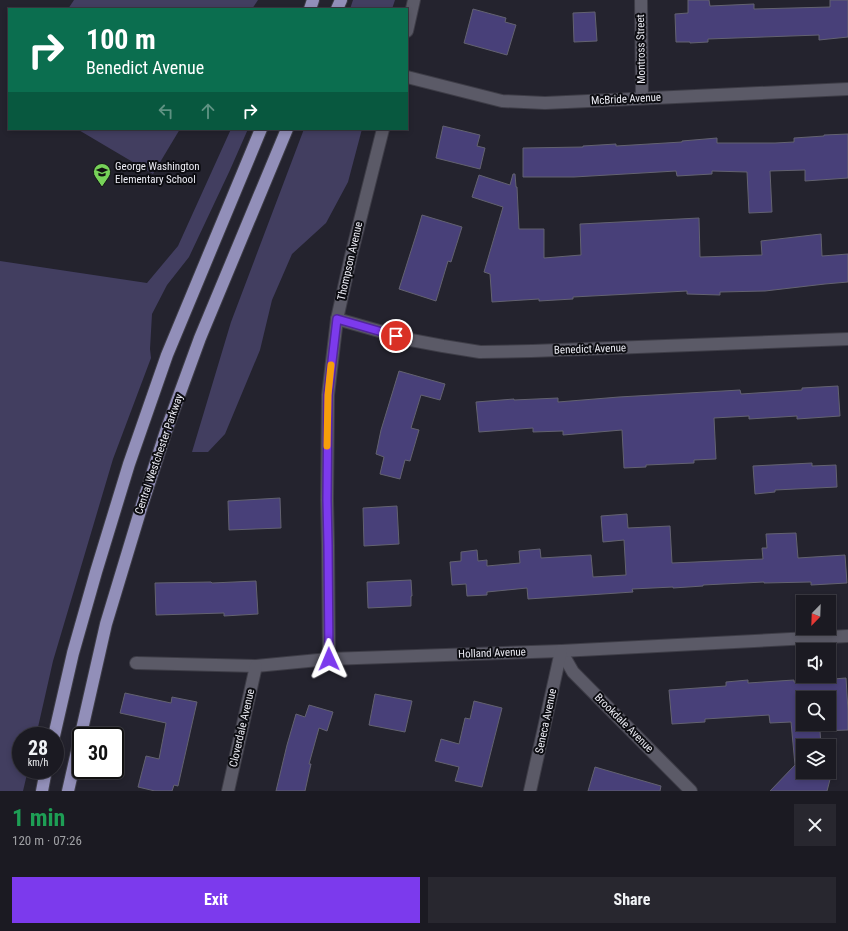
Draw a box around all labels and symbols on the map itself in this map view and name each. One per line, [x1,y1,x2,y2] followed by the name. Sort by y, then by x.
[634,14,648,84] street label: Montross Street
[591,91,661,107] street label: McBride Avenue
[115,160,200,186] place label: George Washington Elementary School
[92,162,112,187] school or university icon: George Washington Elementary School
[335,220,365,302] street label: Thompson Avenue
[379,319,413,353] pin
[554,341,626,357] street label: Benedict Avenue
[132,392,186,516] street label: Central Westchester Parkway
[796,595,836,635] north arrow
[308,638,350,680] position arrow
[458,645,526,661] street label: Holland Avenue
[533,687,559,755] street label: Seneca Avenue
[227,688,257,768] street label: Cloverdale Avenue
[592,691,656,755] street label: Brookdale Avenue
[72,727,124,779] speed limit sign: 30

